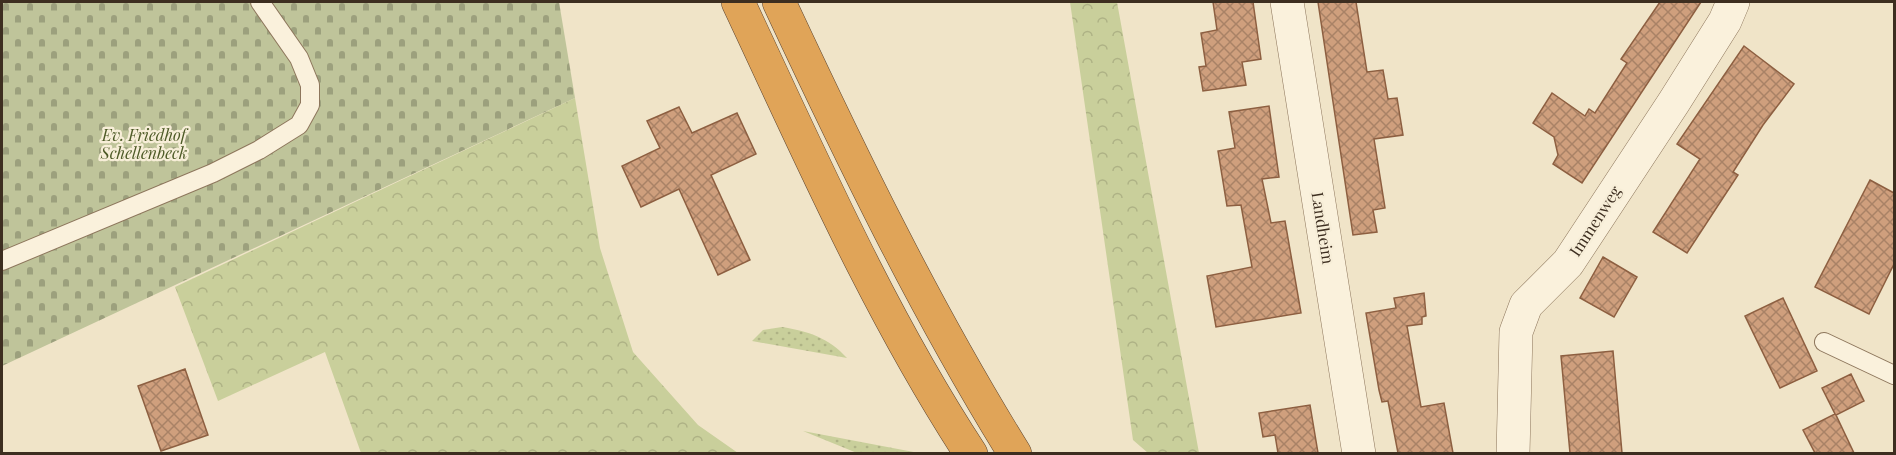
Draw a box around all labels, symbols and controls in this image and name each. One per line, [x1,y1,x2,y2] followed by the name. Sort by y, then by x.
[100,124,189,163] park label: Ev. Friedhof Schellenbeck
[1564,181,1625,260] street label: Immenweg
[1307,190,1340,265] street label: Landheim

